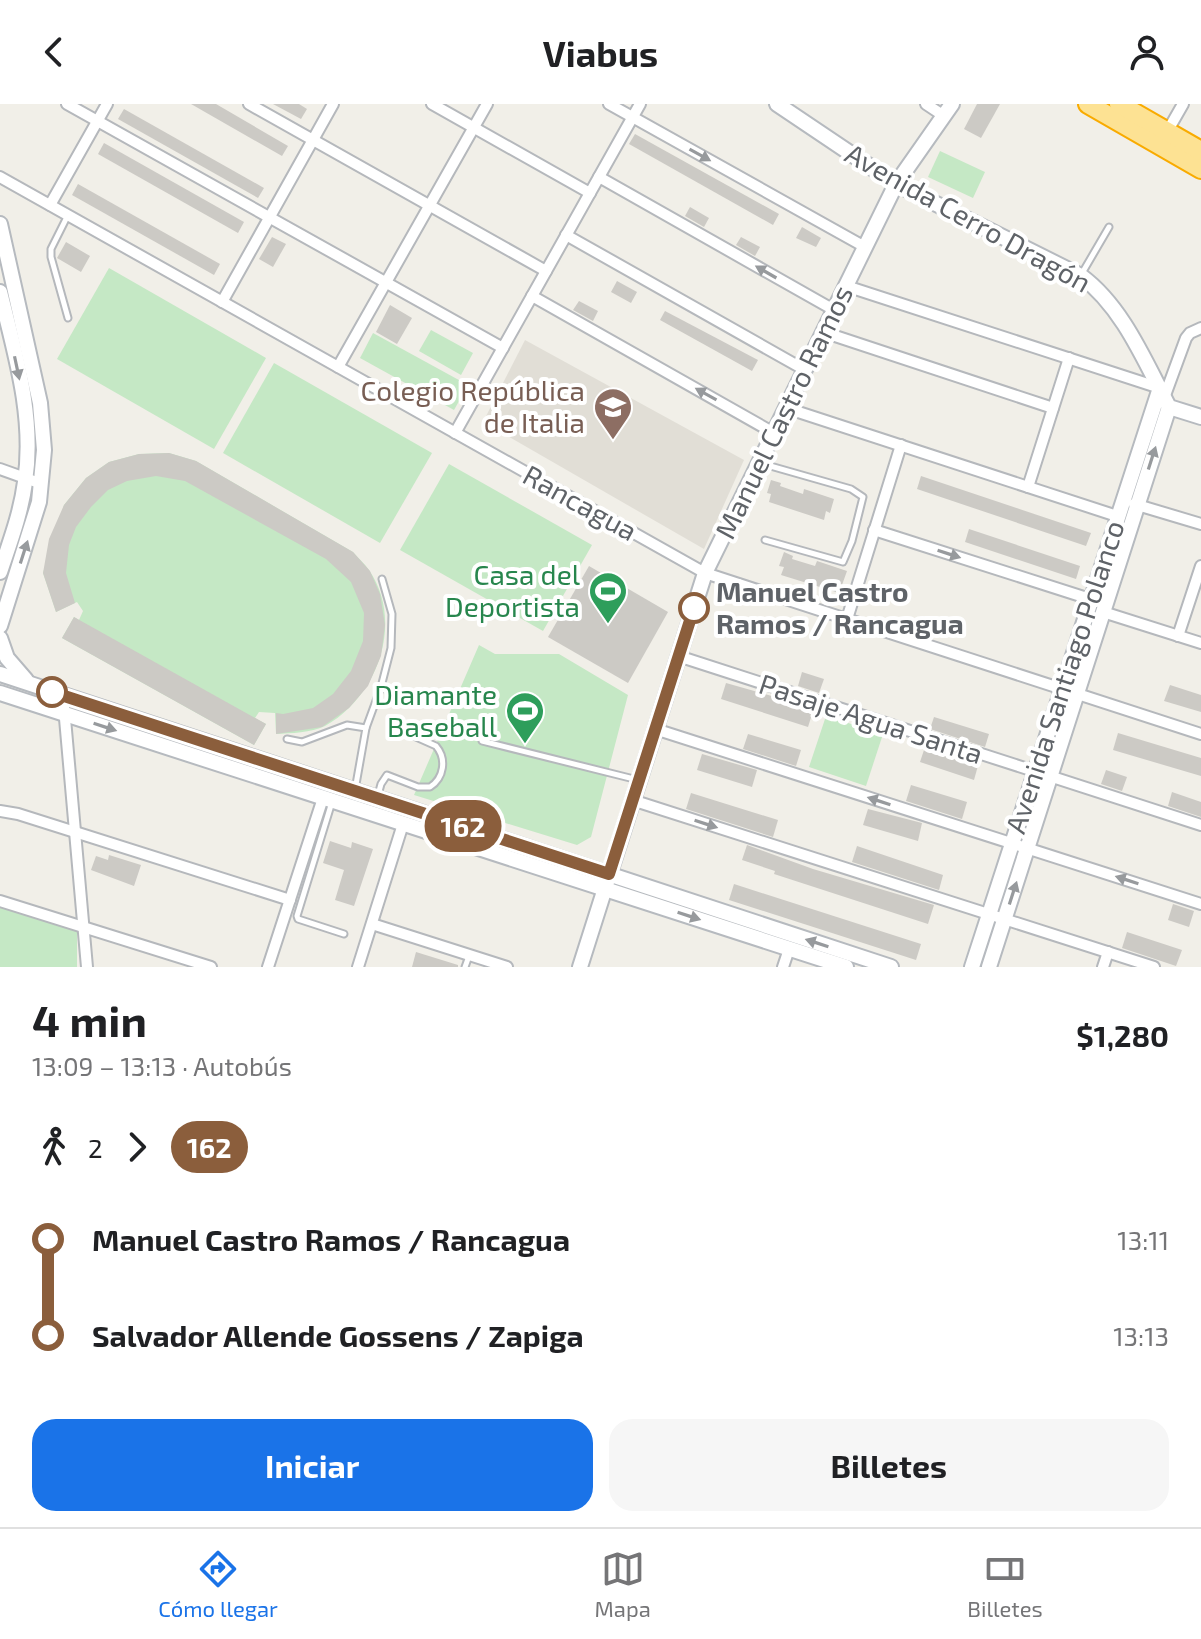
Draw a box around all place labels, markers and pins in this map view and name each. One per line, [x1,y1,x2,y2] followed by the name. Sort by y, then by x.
[360,373,585,439] place label: Colegio República de Italia
[592,386,634,441] school or university icon: Colegio República de Italia
[445,557,581,623] place label: Casa del Deportista
[587,570,629,625] sports icon: Casa del Deportista
[716,574,964,640] place label: Manuel Castro Ramos / Rancagua
[679,593,709,623] marker: Manuel Castro Ramos / Rancagua
[37,677,67,707] unlabelled marker
[374,677,498,743] place label: Diamante Baseball
[504,690,546,745] sports icon: Diamante Baseball

